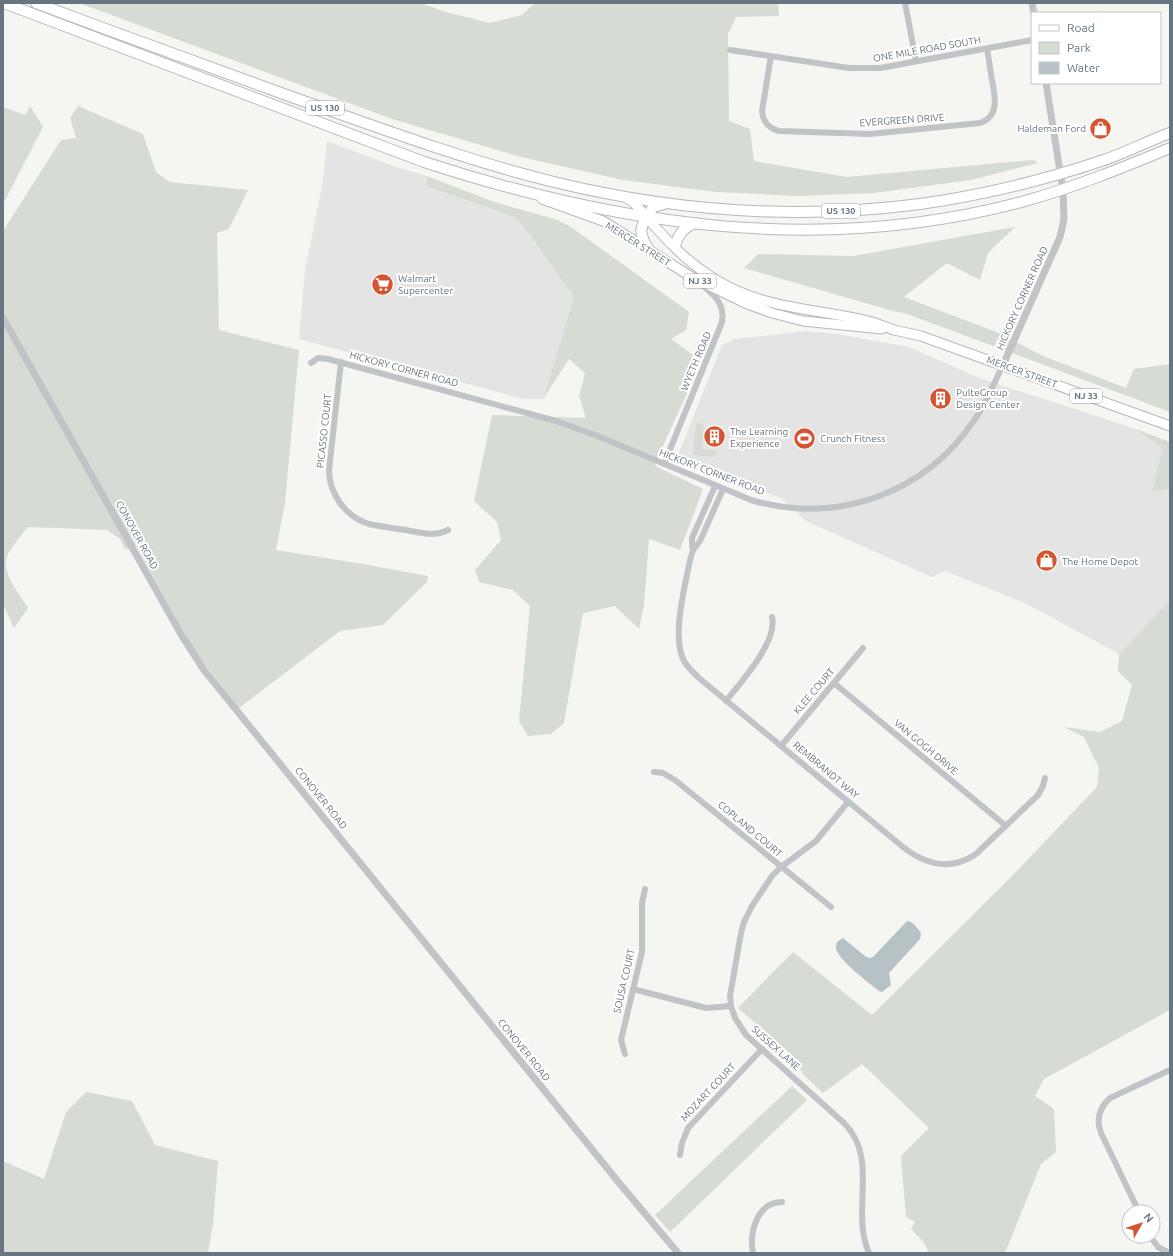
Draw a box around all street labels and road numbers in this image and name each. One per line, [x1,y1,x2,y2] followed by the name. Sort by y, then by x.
[872,34,982,64] street label: ONE MILE ROAD SOUTH
[306,101,344,115] road number: US 130
[859,112,945,128] street label: EVERGREEN DRIVE
[822,204,860,218] road number: US 130
[603,220,673,269] street label: MERCER STREET
[994,245,1050,351] street label: HICKORY CORNER ROAD
[684,274,716,288] road number: NJ 33
[679,330,713,392] street label: WYETH ROAD
[348,349,460,389] street label: HICKORY CORNER ROAD
[985,354,1059,390] street label: MERCER STREET
[1070,389,1102,403] road number: NJ 33
[315,393,333,469] street label: PICASSO COURT
[658,447,766,497] street label: HICKORY CORNER ROAD
[114,499,160,571] street label: CONOVER ROAD
[791,665,837,716] street label: KLEE COURT
[892,717,960,777] street label: VAN GOGH DRIVE
[791,739,861,801] street label: REMBRANDT WAY
[293,765,349,831] street label: CONOVER ROAD
[716,799,785,859] street label: COPLAND COURT
[611,947,637,1015] street label: SOUSA COURT
[496,1017,552,1083] street label: CONOVER ROAD
[750,1023,803,1073] street label: SUSSEX LANE
[678,1060,738,1123] street label: MOZART COURT

